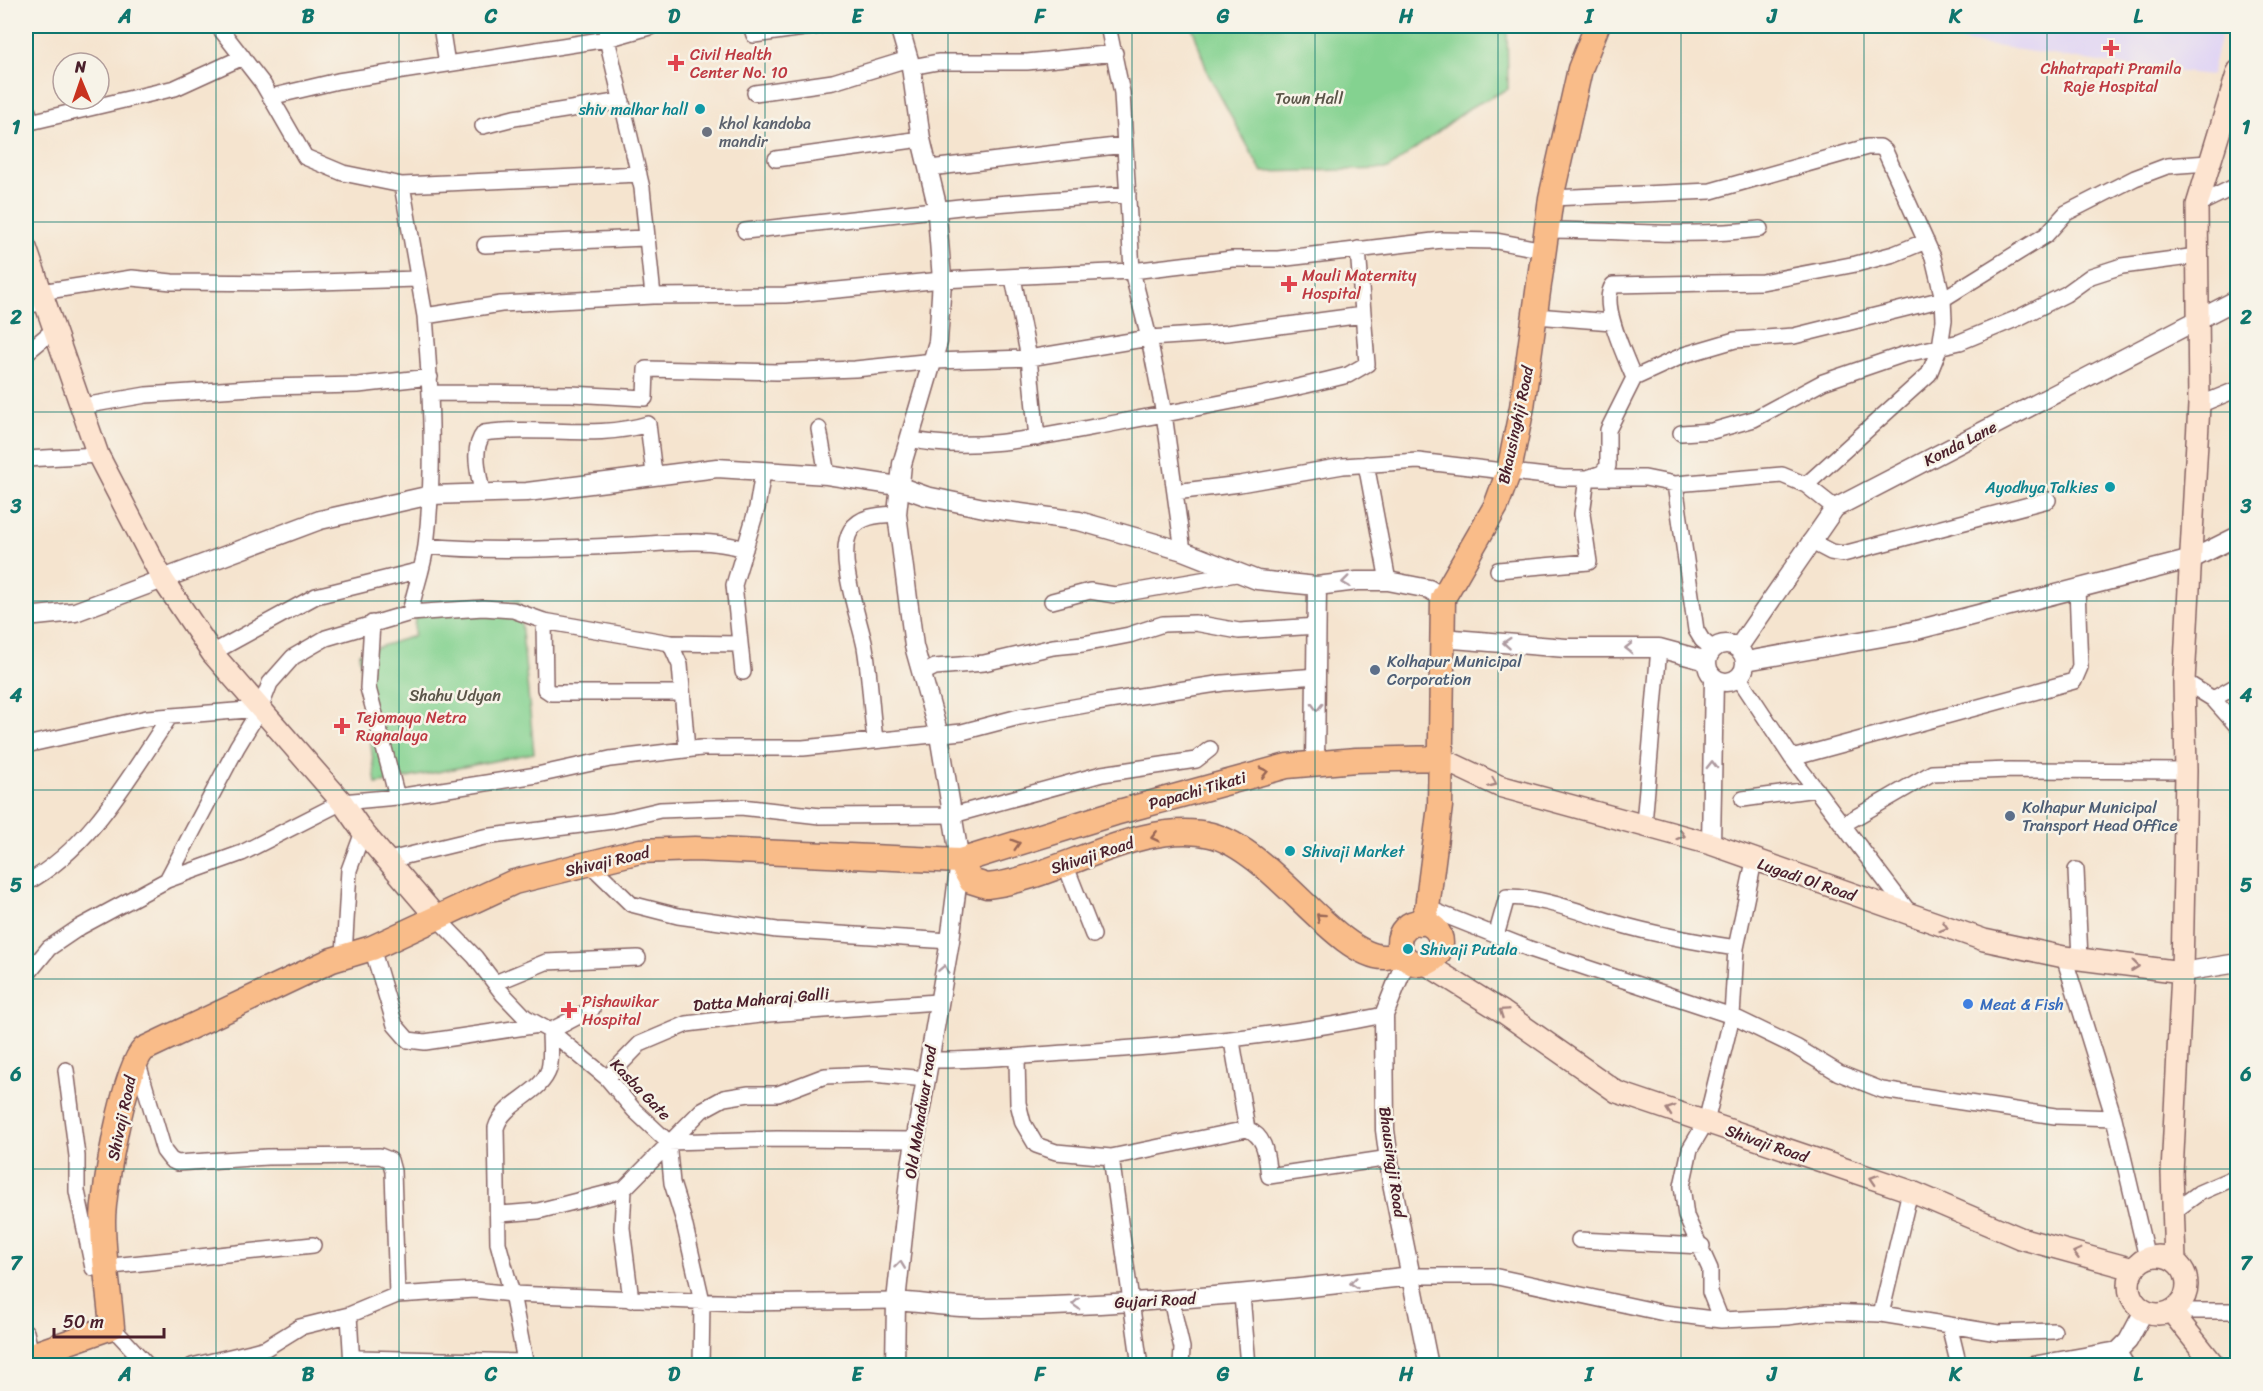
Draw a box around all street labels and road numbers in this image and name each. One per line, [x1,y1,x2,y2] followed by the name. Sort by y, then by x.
[1489,362,1542,487] street label: Bhausinghji Road
[1918,412,2002,474] street label: Konda Lane
[1145,763,1250,818] street label: Papachi Tikati
[1047,828,1139,883] street label: Shivaji Road
[562,837,654,885] street label: Shivaji Road
[1754,849,1861,910] street label: Lugadi Ol Road
[692,979,831,1020] street label: Datta Maharaj Galli
[896,1042,946,1181] street label: Old Mahadwar raod
[603,1051,678,1128] street label: Kasba Gate
[98,1072,145,1163] street label: Shivaji Road
[1370,1105,1415,1221] street label: Bhausingji Road
[1722,1116,1814,1172] street label: Shivaji Road
[1114,1284,1198,1317] street label: Gujari Road

